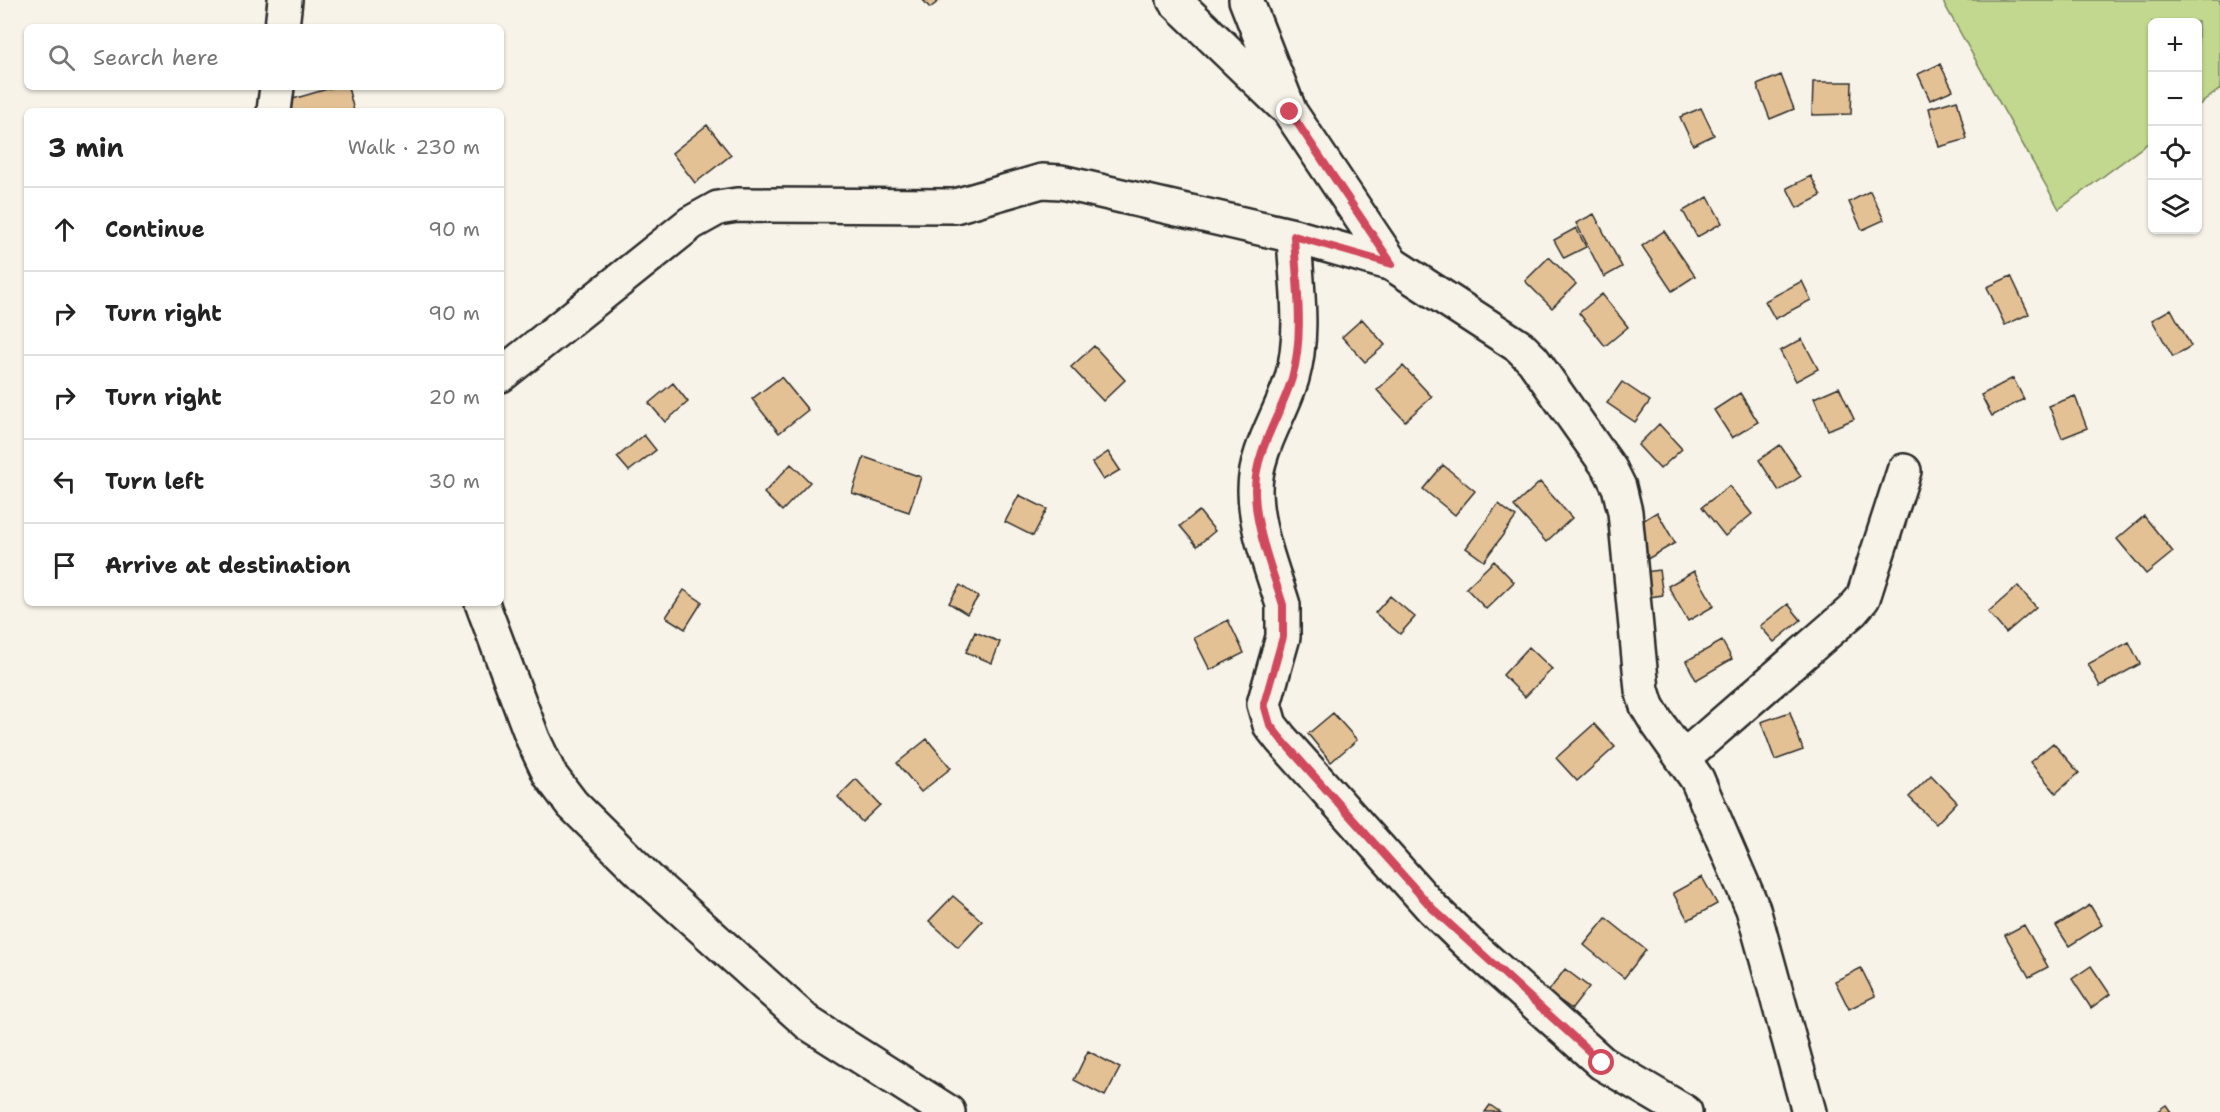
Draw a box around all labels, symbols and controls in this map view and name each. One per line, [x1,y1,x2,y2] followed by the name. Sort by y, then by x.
[2148,18,2202,234] map controls
[2148,18,2202,72] button: +
[24,24,504,90] search box
[45,41,78,74] icon: search
[93,43,219,72] text: Search here
[2148,72,2202,126] button: −
[1276,98,1302,124] route end
[2148,126,2202,180] button: locate
[48,130,124,165] text: 3 min
[348,134,480,160] text: Walk · 230 m
[2148,180,2202,234] button: layers
[48,213,81,246] icon: ahead
[105,215,205,244] text: Continue
[428,216,480,242] text: 90 m
[48,297,81,330] icon: right
[105,299,222,328] text: Turn right
[428,300,480,326] text: 90 m
[48,381,81,414] icon: right
[105,383,222,412] text: Turn right
[429,384,480,410] text: 20 m
[48,465,81,498] icon: left
[105,467,204,496] text: Turn left
[428,468,480,494] text: 30 m
[48,549,81,582] icon: arrive
[105,551,351,580] text: Arrive at destination
[1588,1049,1614,1075] route start

